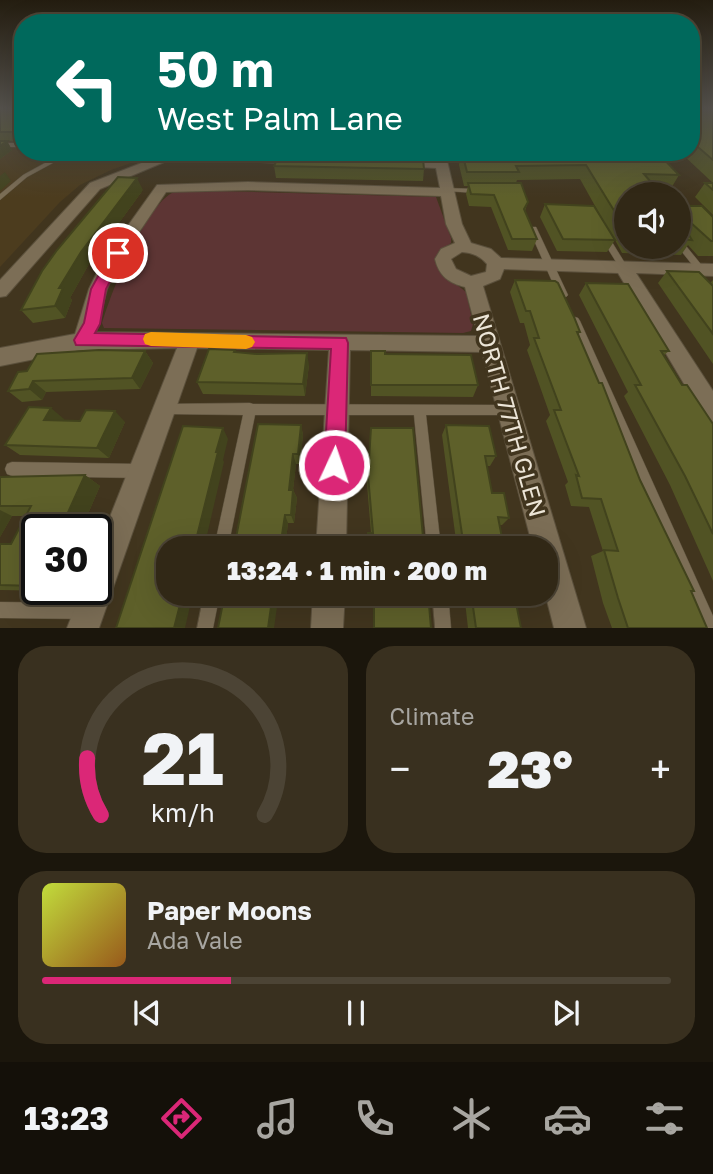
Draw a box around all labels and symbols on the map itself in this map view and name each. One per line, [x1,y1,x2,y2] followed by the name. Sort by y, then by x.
[88,223,148,283] pin
[468,310,552,520] street label: NORTH 77TH GLEN
[297,428,371,502] position arrow
[21,514,112,605] speed limit sign: 30

